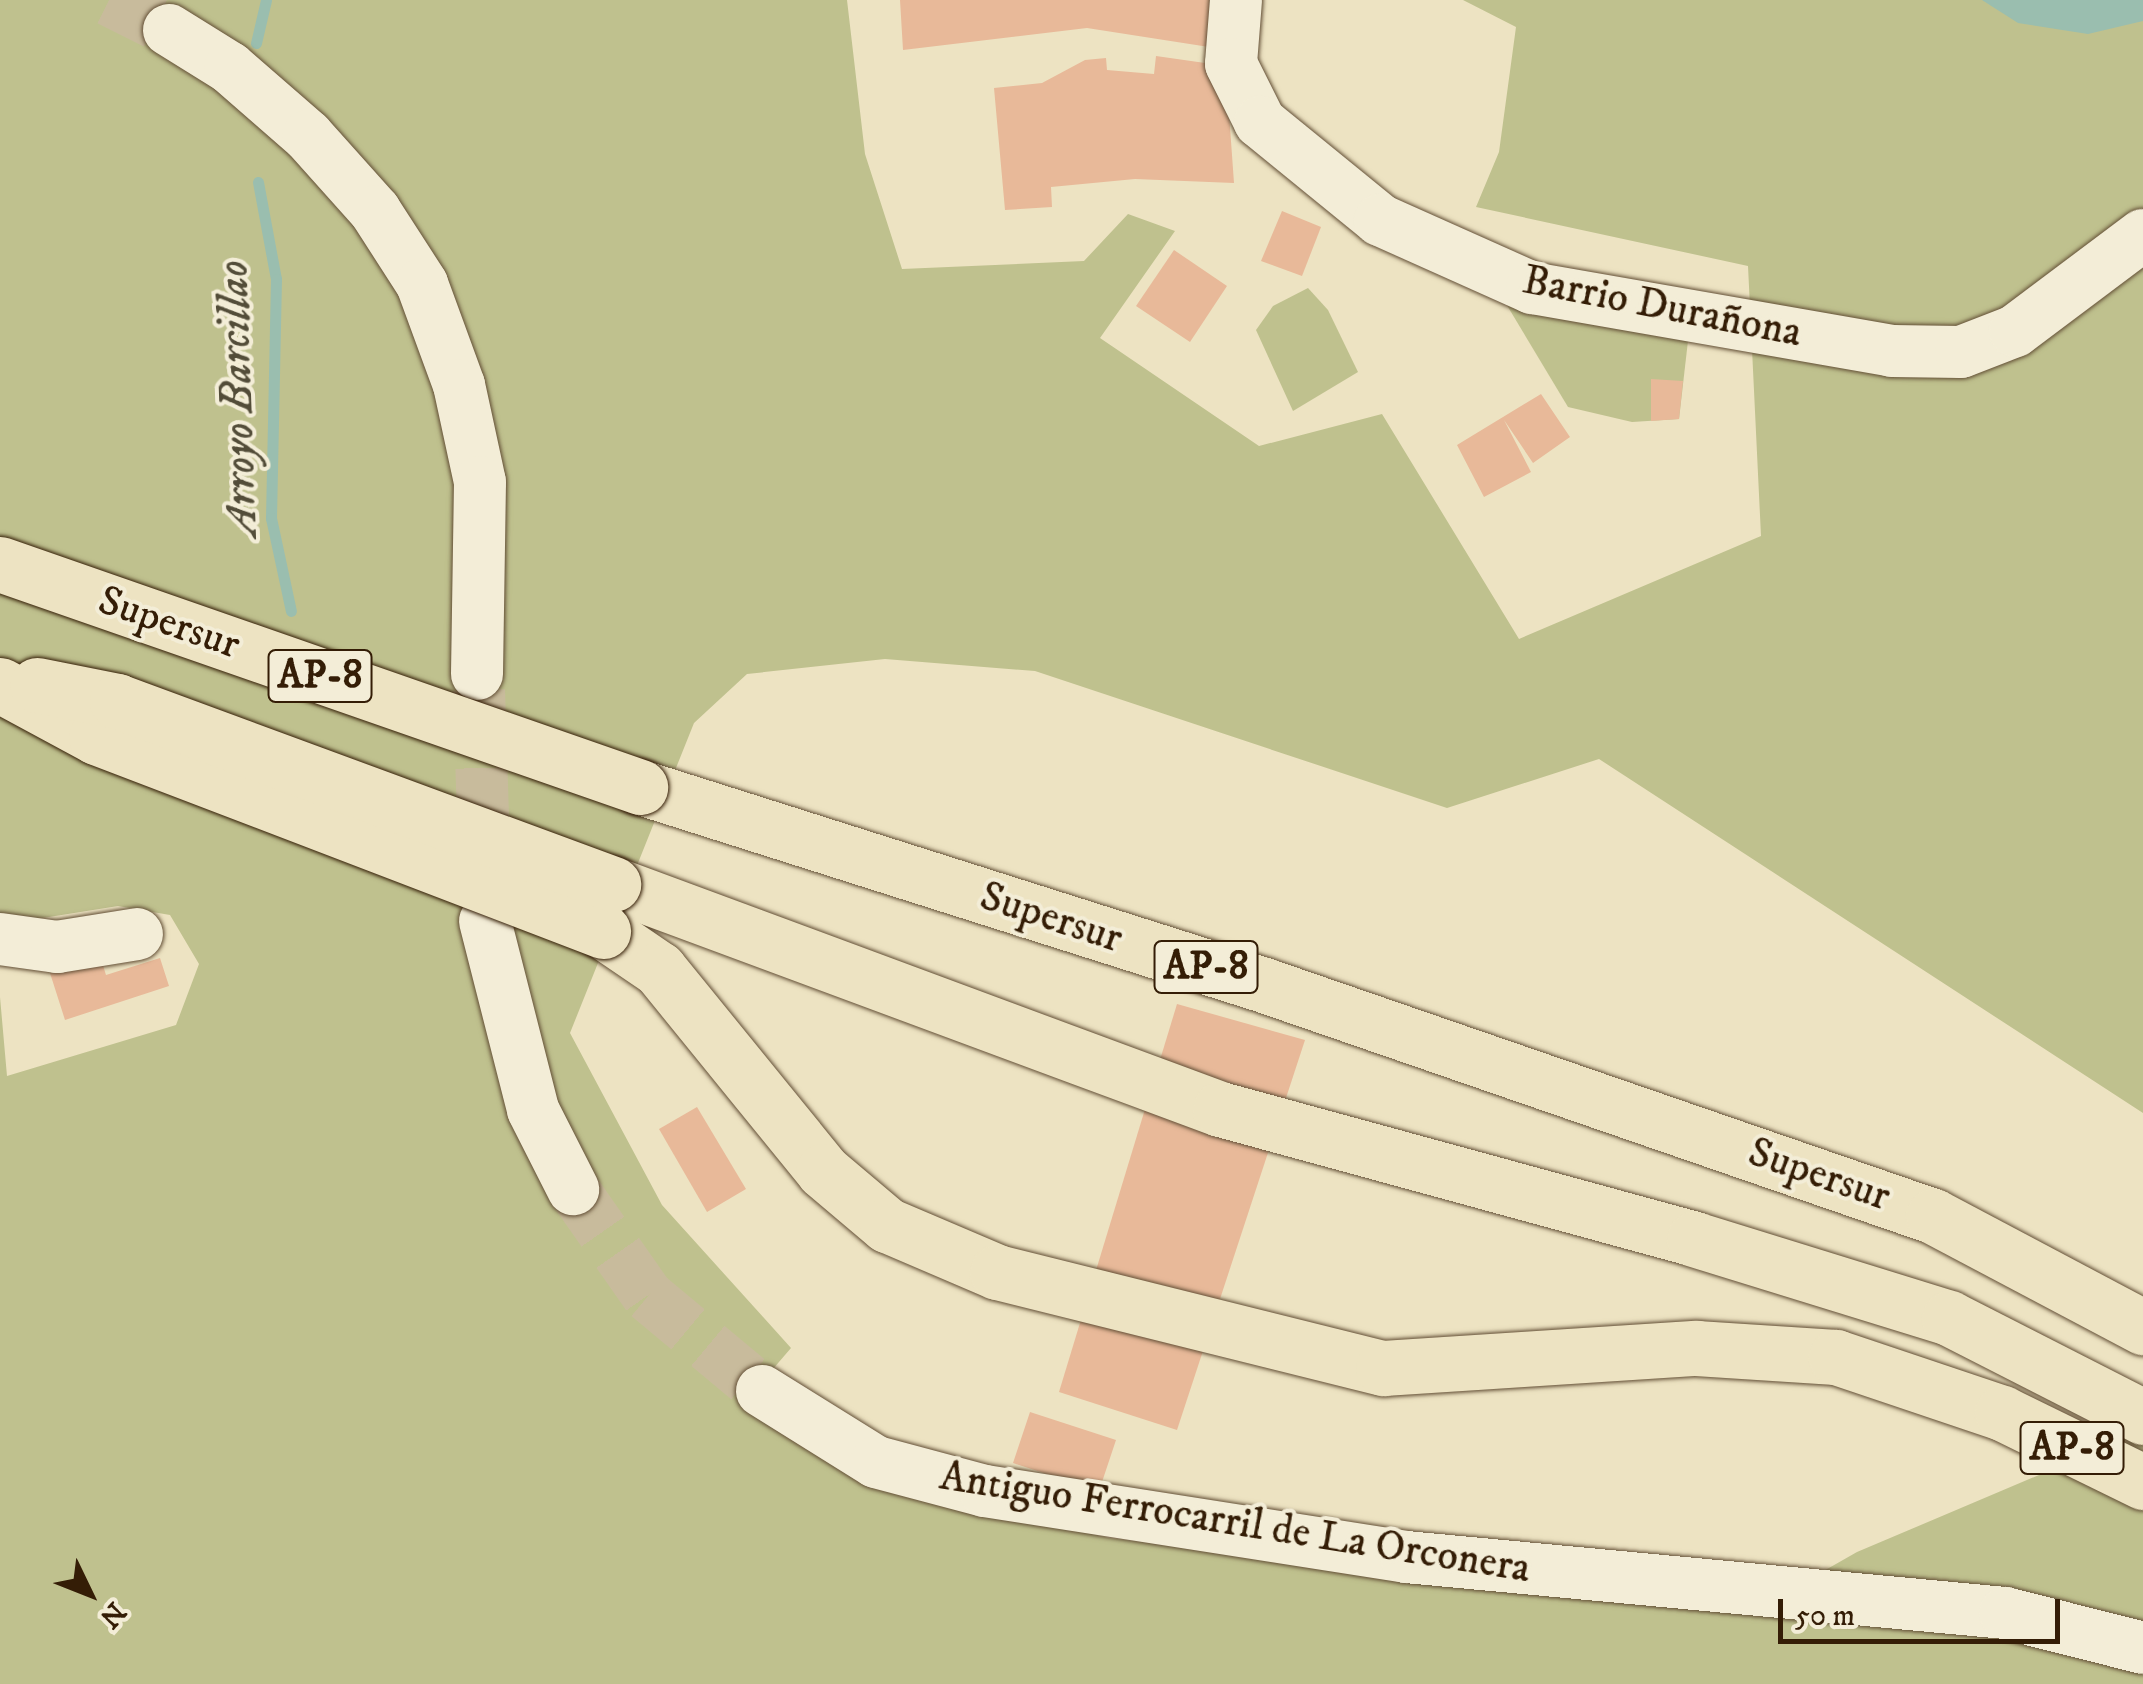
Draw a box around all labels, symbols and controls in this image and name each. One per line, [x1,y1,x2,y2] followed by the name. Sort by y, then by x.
[1518,255,1806,359] street label: Barrio Durañona
[207,259,271,537] water label: Arroyo Barcillao
[92,575,246,671] street label: Supersur
[268,641,372,711] road number: AP-8
[974,871,1128,965] street label: Supersur
[1154,932,1258,1002] road number: AP-8
[1742,1127,1896,1223] street label: Supersur
[2020,1413,2124,1483] road number: AP-8
[936,1451,1534,1595] street label: Antiguo Ferrocarril de La Orconera
[40,1544,140,1644] north arrow
[1783,1579,2066,1641] scale bar
[92,1594,133,1635] text: N
[1795,1598,1855,1635] text: 50 m

